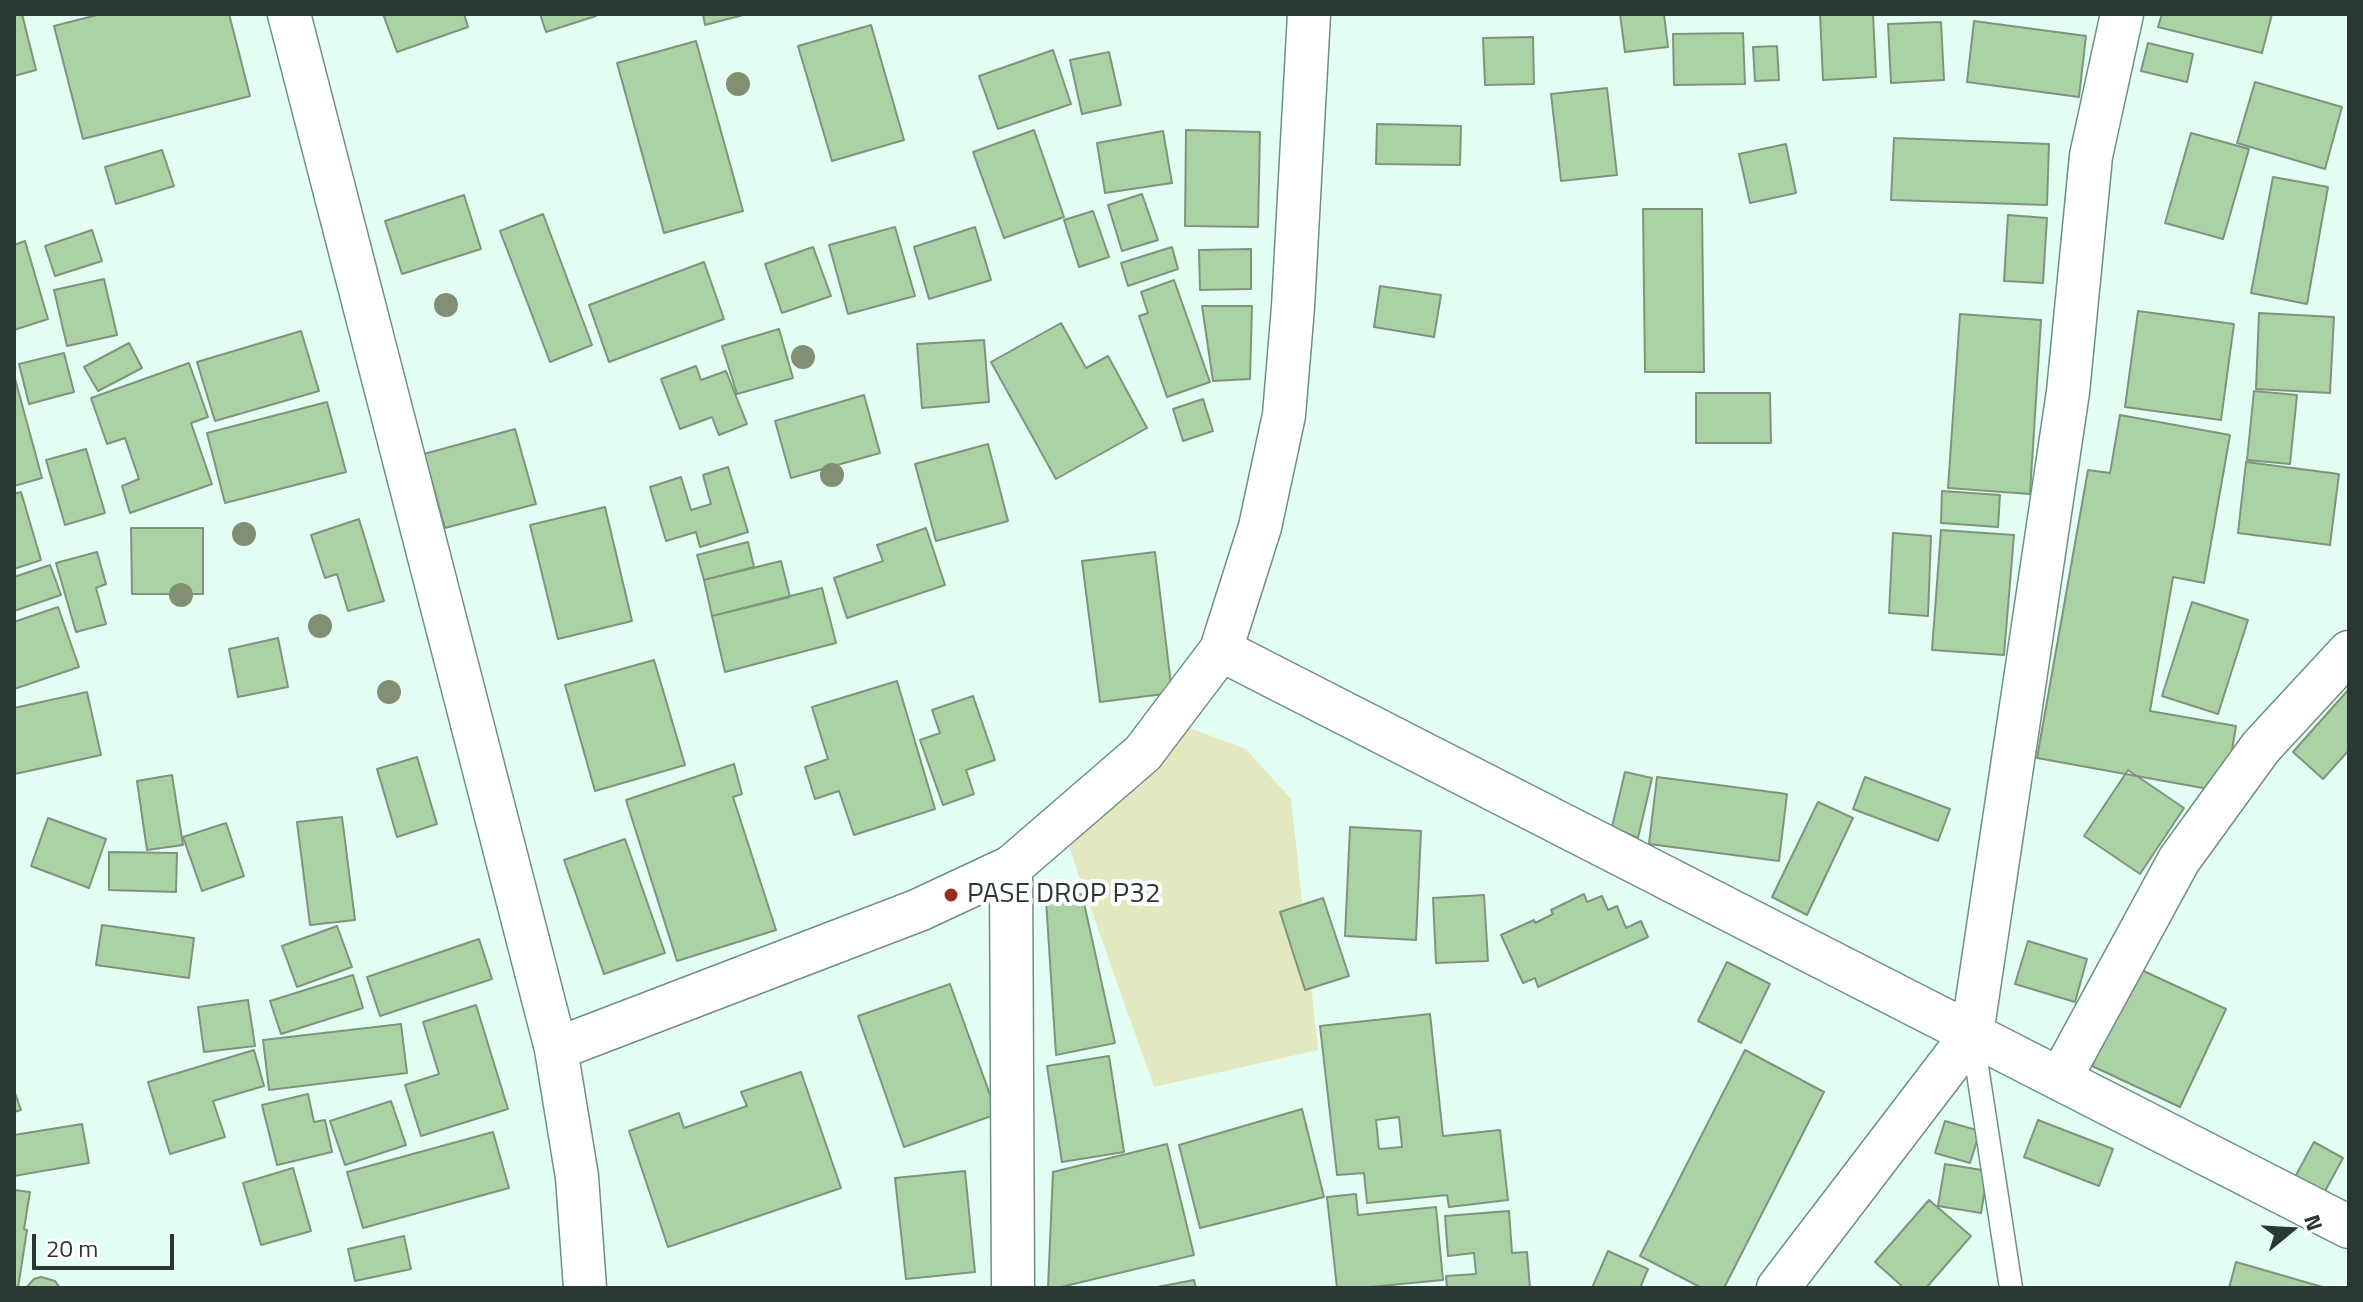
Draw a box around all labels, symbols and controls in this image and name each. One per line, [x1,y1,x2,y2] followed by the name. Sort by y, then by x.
[967,878,1161,912] place label: PASE DROP P32
[942,886,960,904] marker: PASE DROP P32
[2251,1190,2331,1270] north arrow
[2295,1210,2332,1235] text: N
[36,1218,178,1268] scale bar
[46,1230,98,1266] text: 20 m

